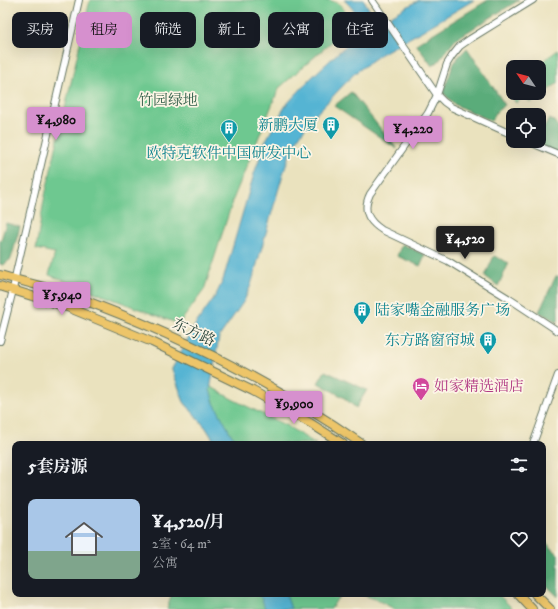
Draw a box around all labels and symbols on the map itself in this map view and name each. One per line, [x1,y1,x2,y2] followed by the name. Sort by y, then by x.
[506,60,546,100] north arrow
[138,91,198,110] park label: 竹园绿地
[23,107,89,141] pin: ¥4,980
[321,115,341,140] building icon: 新鹏大厦
[258,116,318,135] place label: 新鹏大厦
[380,116,446,150] pin: ¥4,220
[219,118,239,143] building icon: 欧特克软件中国研发中心
[146,144,312,163] place label: 欧特克软件中国研发中心
[432,226,498,260] pin: ¥4,520
[29,282,95,316] pin: ¥5,940
[352,300,372,325] building icon: 陆家嘴金融服务广场
[375,301,510,320] place label: 陆家嘴金融服务广场
[169,314,218,351] street label: 东方路
[478,330,498,355] building icon: 东方路窗帘城
[385,331,475,350] place label: 东方路窗帘城
[411,376,431,401] hotel icon: 如家精选酒店
[434,377,524,396] place label: 如家精选酒店
[261,391,327,425] pin: ¥9,900

